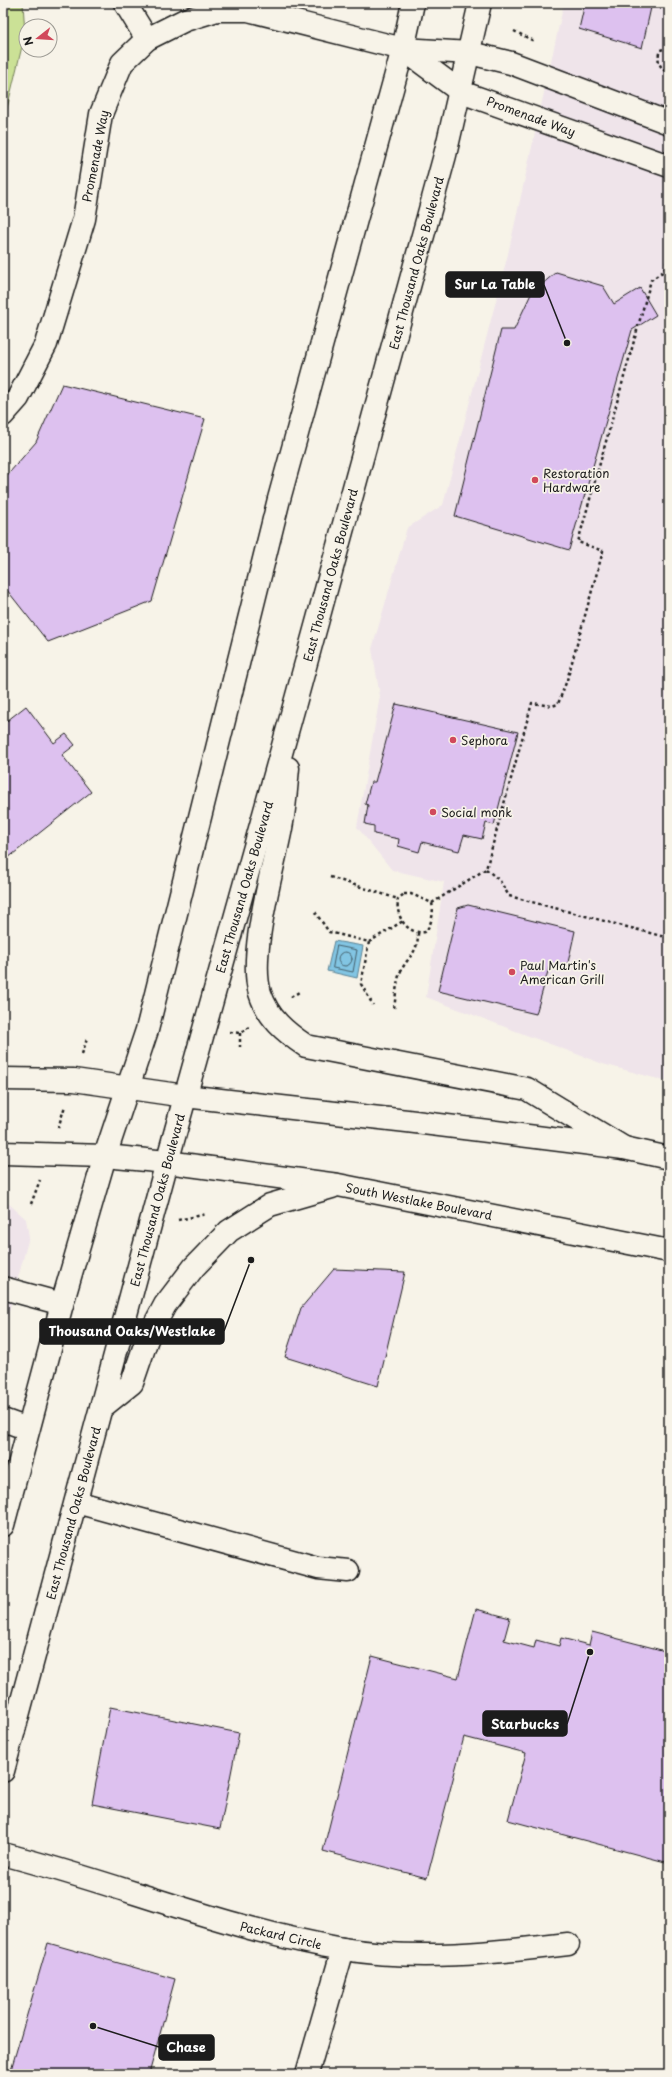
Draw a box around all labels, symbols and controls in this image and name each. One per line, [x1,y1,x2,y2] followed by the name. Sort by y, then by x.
[18,18,58,58] north arrow
[18,34,37,48] text: N
[484,92,578,141] street label: Promenade Way
[77,108,113,204] street label: Promenade Way
[384,174,448,351] street label: East Thousand Oaks Boulevard
[446,272,544,297] callout: Sur La Table
[455,274,535,293] text: Sur La Table
[543,464,609,496] place label: Restoration Hardware
[530,475,540,485] marker: Restoration Hardware
[298,486,362,663] street label: East Thousand Oaks Boulevard
[461,731,509,749] place label: Sephora
[448,735,458,745] marker: Sephora
[211,798,277,975] street label: East Thousand Oaks Boulevard
[441,803,512,821] place label: Social monk
[428,807,438,817] marker: Social monk
[520,956,604,988] place label: Paul Martin's American Grill
[507,967,517,977] marker: Paul Martin's American Grill
[125,1111,189,1288] street label: East Thousand Oaks Boulevard
[344,1178,495,1224] street label: South Westlake Boulevard
[40,1319,224,1344] callout: Thousand Oaks/Westlake
[48,1321,216,1340] text: Thousand Oaks/Westlake
[41,1424,105,1601] street label: East Thousand Oaks Boulevard
[483,1711,567,1736] callout: Starbucks
[491,1714,559,1733] text: Starbucks
[238,1917,324,1953] street label: Packard Circle
[159,2035,214,2060] callout: Chase
[166,2037,206,2056] text: Chase

